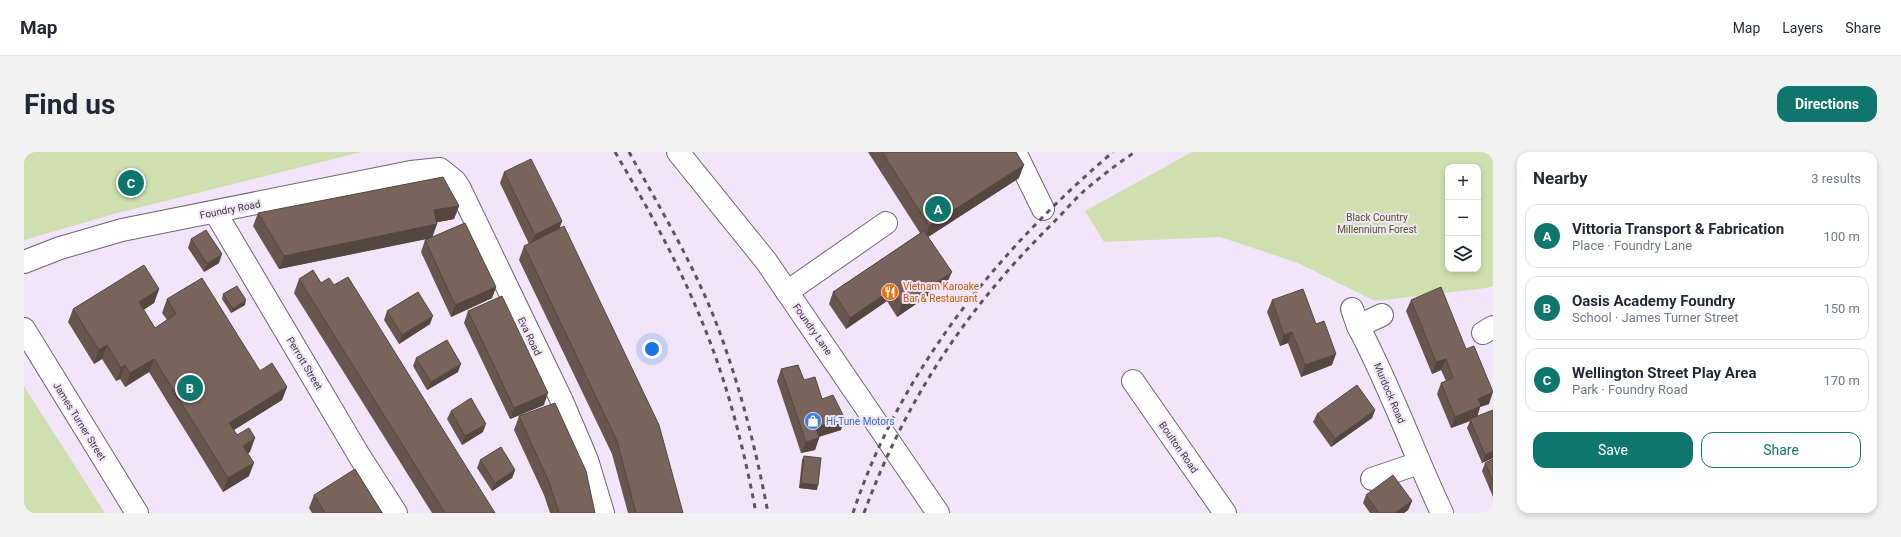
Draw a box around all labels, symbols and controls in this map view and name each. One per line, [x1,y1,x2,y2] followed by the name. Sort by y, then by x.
[20,16,58,39] text: Map
[1733,20,1760,36] text: Map
[1782,20,1823,36] text: Layers
[1845,20,1881,36] text: Share
[1777,86,1877,122] button: Directions
[24,88,115,121] text: Find us
[1445,164,1481,272] map controls
[1445,164,1481,200] button: +
[118,168,144,198] pin: C
[1533,168,1588,188] text: Nearby
[1811,171,1861,186] text: 3 results
[925,194,951,224] pin: A
[199,198,261,221] street label: Foundry Road
[1445,200,1481,236] button: −
[1337,212,1417,235] park label: Black Country Millennium Forest
[1572,220,1784,238] text: Vittoria Transport & Fabrication
[1543,229,1551,244] text: A
[1823,229,1860,244] text: 100 m
[1445,236,1481,272] button: layers
[1572,238,1692,253] text: Place · Foundry Lane
[903,281,979,304] place label: Vietnam Karoake Bar & Restaurant
[880,282,900,302] restaurant icon: Vietnam Karoake Bar & Restaurant
[1572,292,1735,310] text: Oasis Academy Foundry
[791,301,834,357] street label: Foundry Lane
[1543,301,1551,316] text: B
[1823,301,1860,316] text: 150 m
[1572,310,1738,325] text: School · James Turner Street
[516,315,544,357] street label: Eva Road
[285,335,325,392] street label: Perrott Street
[642,339,662,359] your location
[1372,361,1407,425] street label: Murdock Road
[1572,364,1756,382] text: Wellington Street Play Area
[177,373,203,403] pin: B
[1543,373,1551,388] text: C
[1823,373,1860,388] text: 170 m
[51,380,108,462] street label: James Turner Street
[1572,382,1688,397] text: Park · Foundry Road
[803,411,823,431] shop icon: Hi-Tune Motors
[826,416,895,427] place label: Hi-Tune Motors
[1157,420,1200,475] street label: Boulton Road
[1533,432,1693,468] button: Save
[1701,432,1861,468] button: Share

